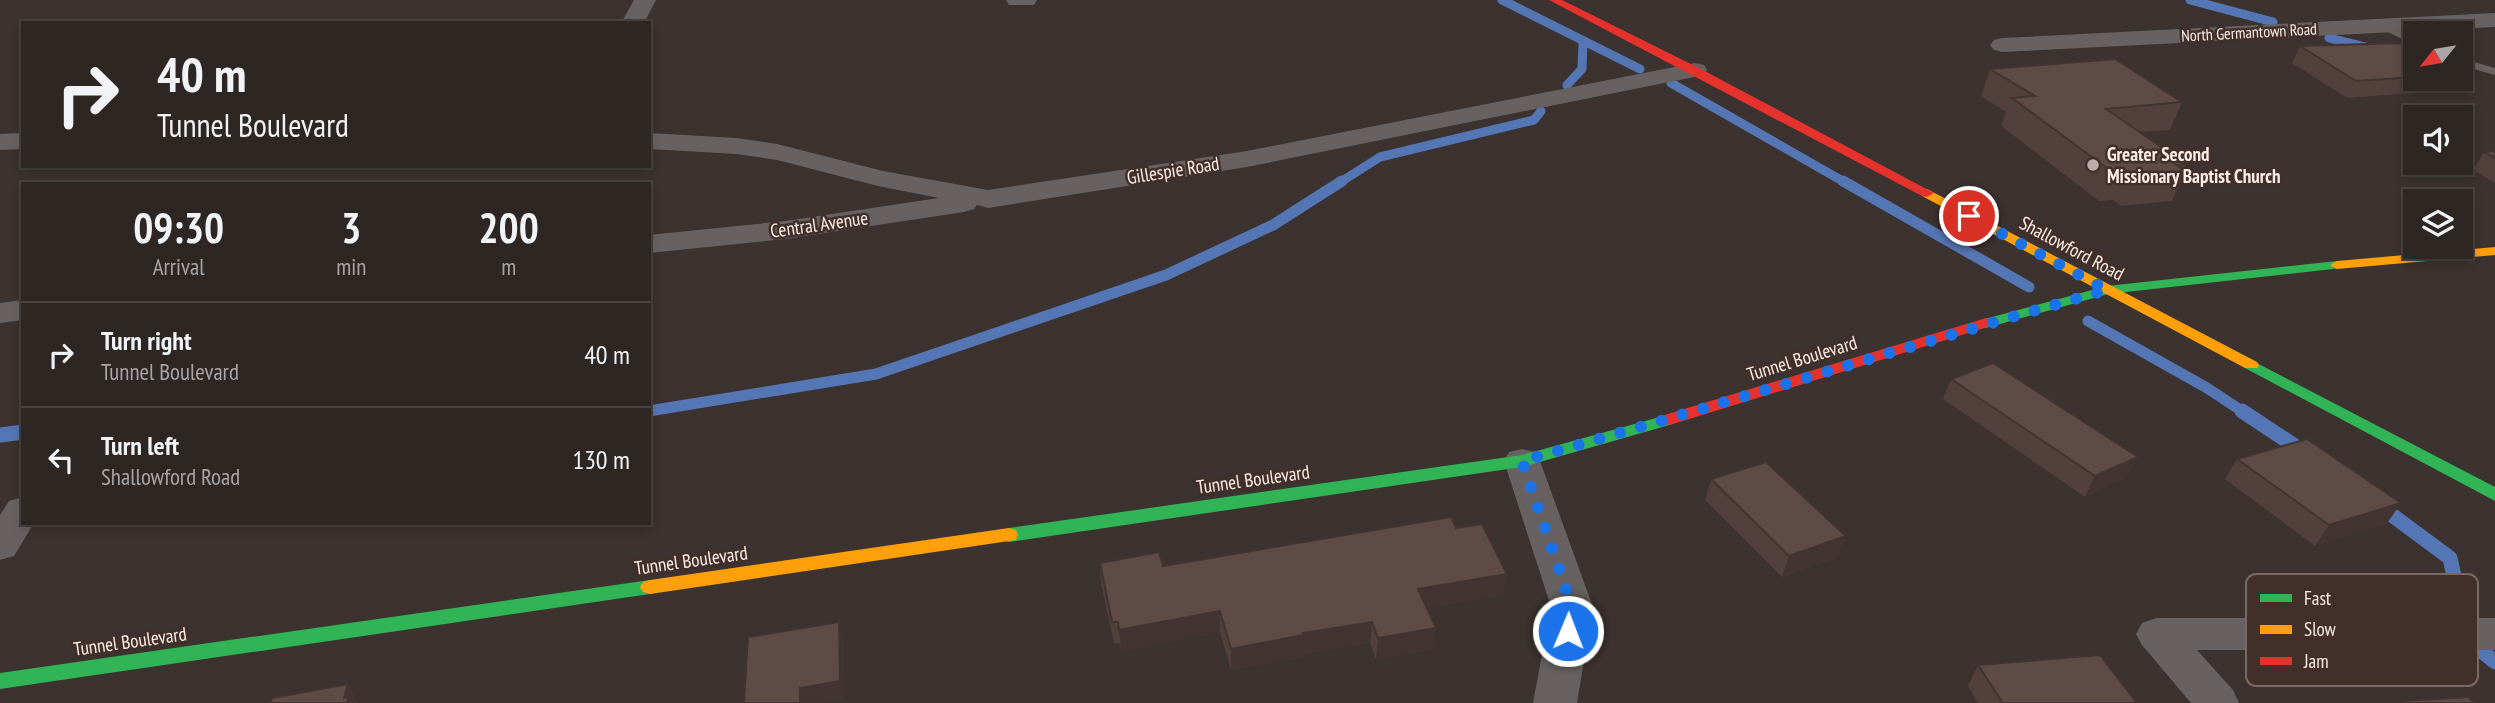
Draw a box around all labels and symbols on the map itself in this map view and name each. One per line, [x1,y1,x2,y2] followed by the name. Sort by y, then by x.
[2181,18,2318,46] street label: North Germantown Road
[2403,21,2473,91] north arrow
[2107,142,2281,188] place label: Greater Second Missionary Baptist Church
[1125,151,1221,189] street label: Gillespie Road
[2085,157,2101,173] marker: Greater Second Missionary Baptist Church
[1939,186,1999,246] pin
[769,205,870,243] street label: Central Avenue
[2016,210,2128,286] street label: Shallowford Road
[1744,330,1860,386] street label: Tunnel Boulevard
[1195,459,1311,499] street label: Tunnel Boulevard
[633,540,749,580] street label: Tunnel Boulevard
[2246,574,2478,686] legend
[2304,586,2332,610] text: Fast
[1531,594,1605,668] position arrow
[2304,617,2337,641] text: Slow
[72,621,188,661] street label: Tunnel Boulevard
[2303,649,2329,673] text: Jam

